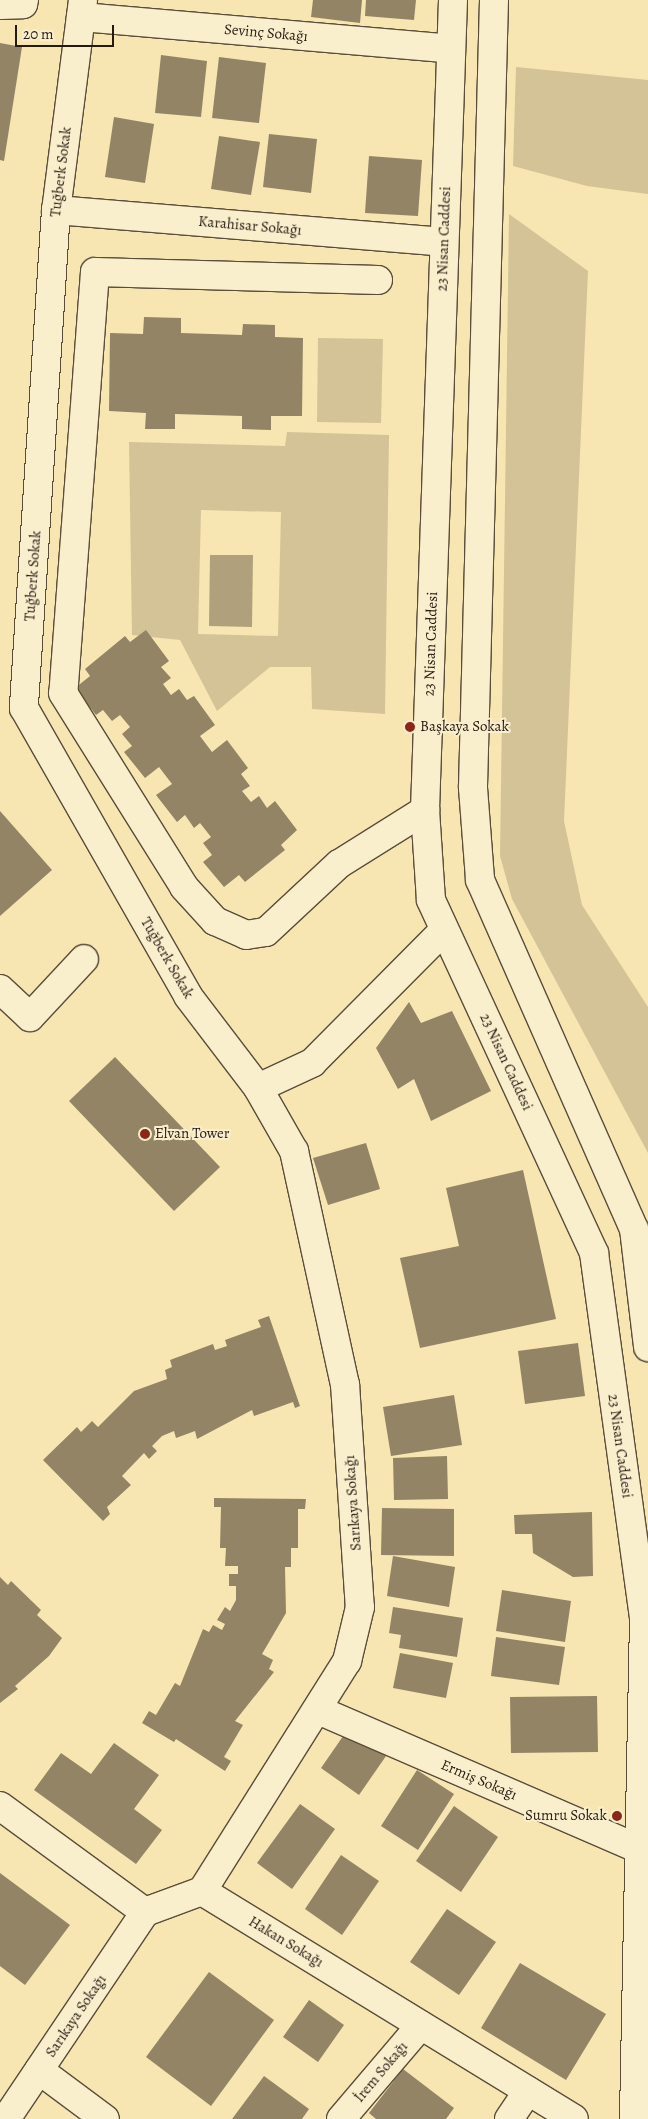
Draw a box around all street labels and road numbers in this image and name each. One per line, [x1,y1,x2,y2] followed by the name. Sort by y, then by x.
[223,20,309,46] street label: Sevinç Sokağı
[47,126,75,218] street label: Tuğberk Sokak
[433,186,455,292] street label: 23 Nisan Caddesi
[197,213,303,239] street label: Karahisar Sokağı
[21,530,45,622] street label: Tuğberk Sokak
[420,591,442,697] street label: 23 Nisan Caddesi
[137,914,197,1002] street label: Tuğberk Sokak
[476,1011,536,1113] street label: 23 Nisan Caddesi
[604,1393,636,1499] street label: 23 Nisan Caddesi
[341,1455,365,1551] street label: Sarıkaya Sokağı
[438,1756,520,1804] street label: Ermiş Sokağı
[245,1913,327,1971] street label: Hakan Sokağı
[42,1971,110,2061] street label: Sarıkaya Sokağı
[350,2038,412,2106] street label: İrem Sokağı

